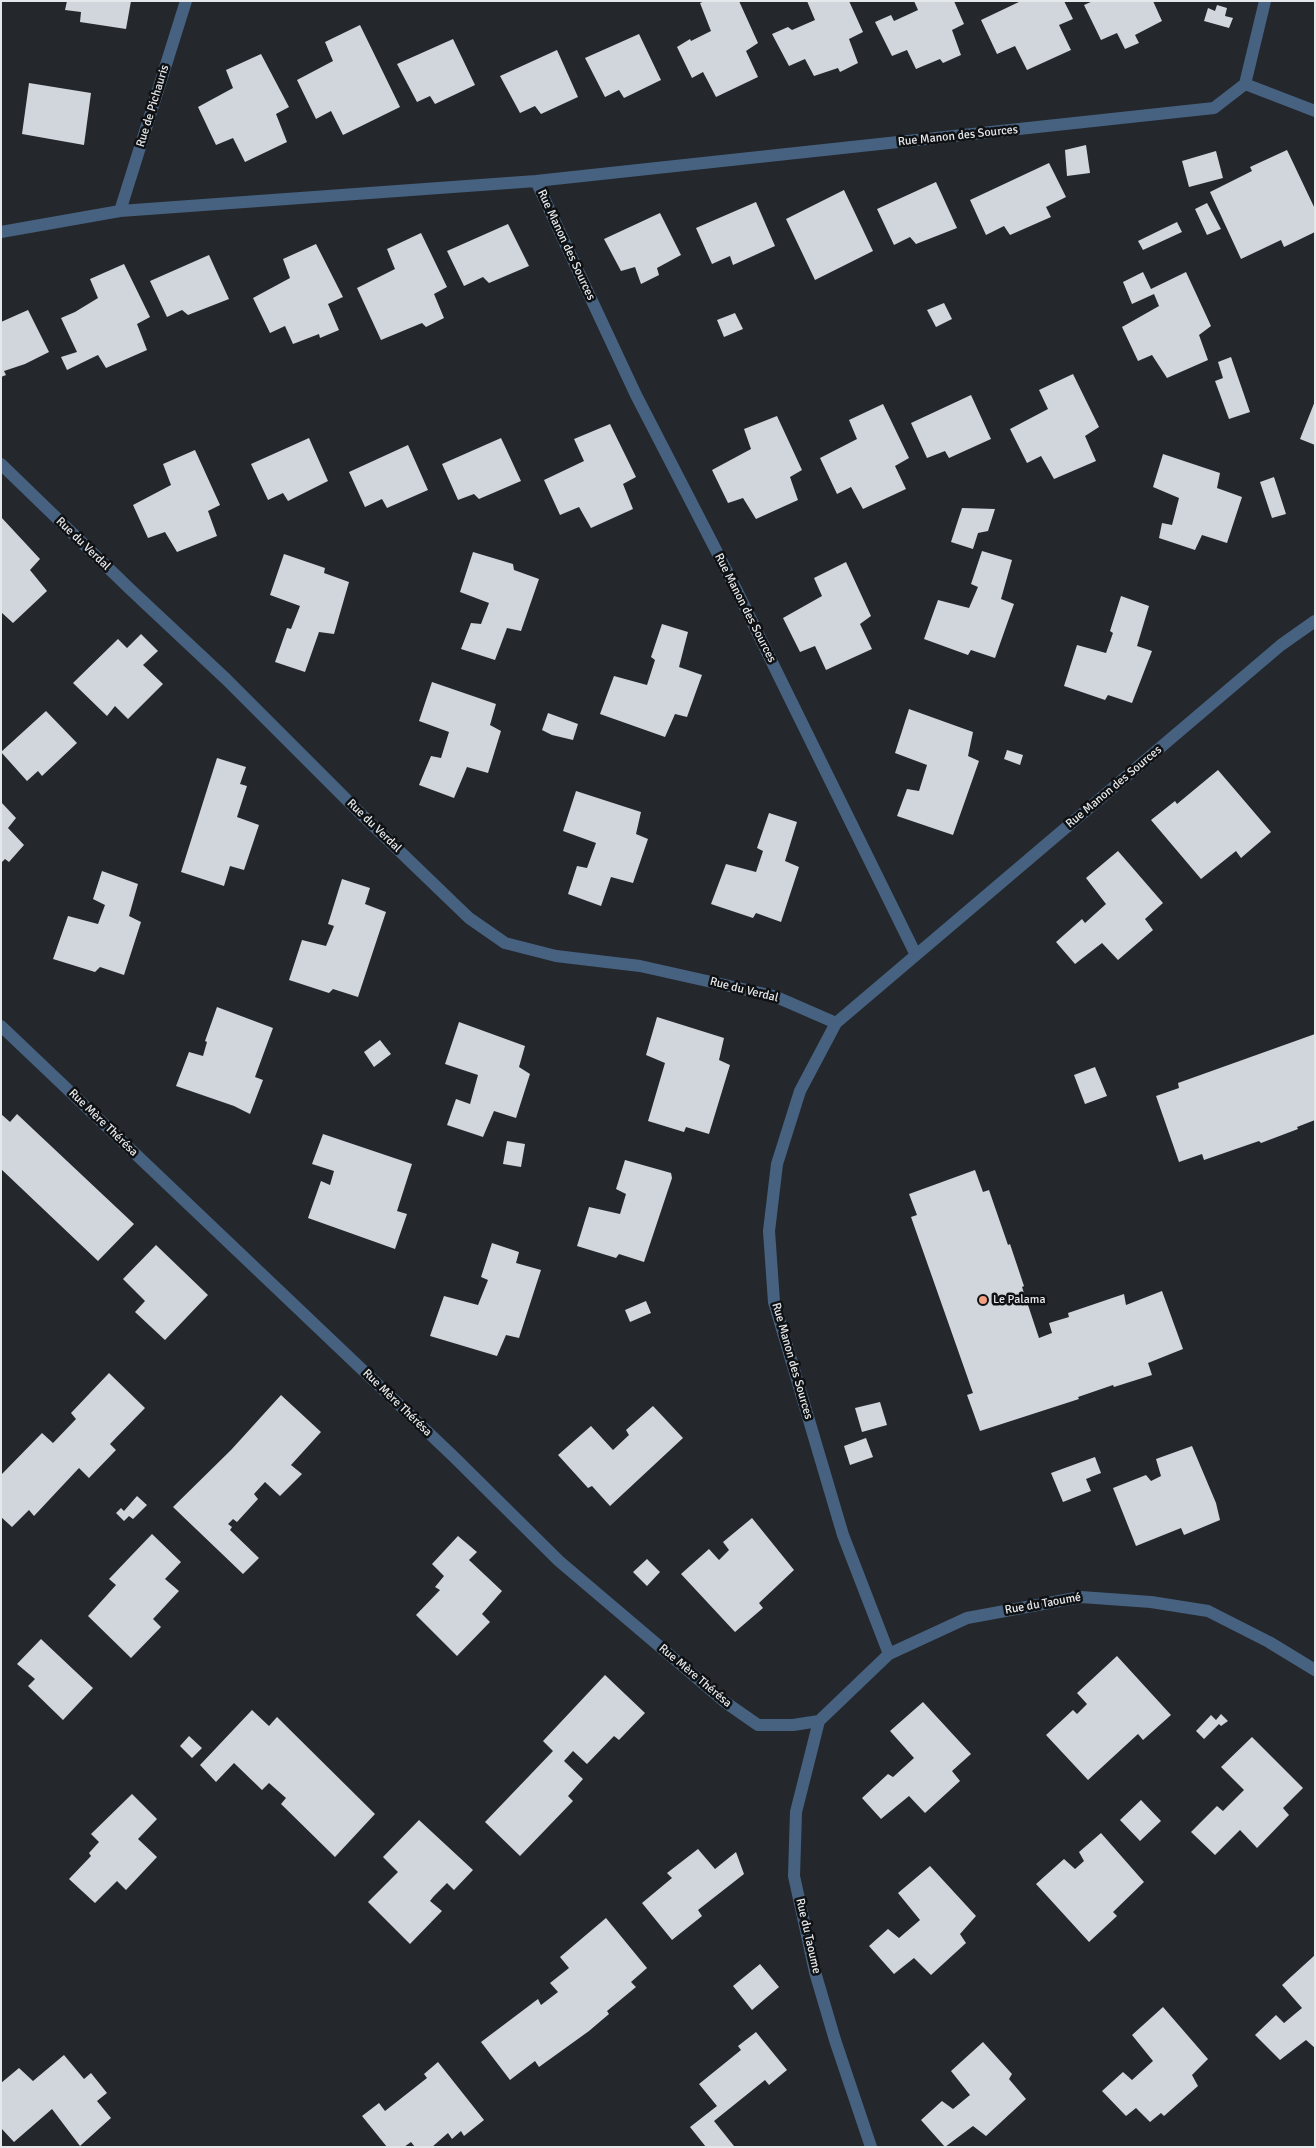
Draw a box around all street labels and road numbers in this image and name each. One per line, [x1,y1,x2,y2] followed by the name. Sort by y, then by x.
[134,63,172,149] street label: Rue de Pichauris
[897,123,1019,149] street label: Rue Manon des Sources
[534,187,598,303] street label: Rue Manon des Sources
[53,514,113,574] street label: Rue du Verdal
[711,551,779,665] street label: Rue Manon des Sources
[1063,743,1165,831] street label: Rue Manon des Sources
[344,796,404,856] street label: Rue du Verdal
[708,975,780,1005] street label: Rue du Verdal
[65,1086,141,1160] street label: Rue Mère Thérésa
[768,1301,816,1421] street label: Rue Manon des Sources
[359,1366,435,1440] street label: Rue Mère Thérésa
[1004,1590,1082,1618] street label: Rue du Taoumé
[656,1641,734,1711] street label: Rue Mère Thérésa
[792,1897,824,1975] street label: Rue du Taoume

